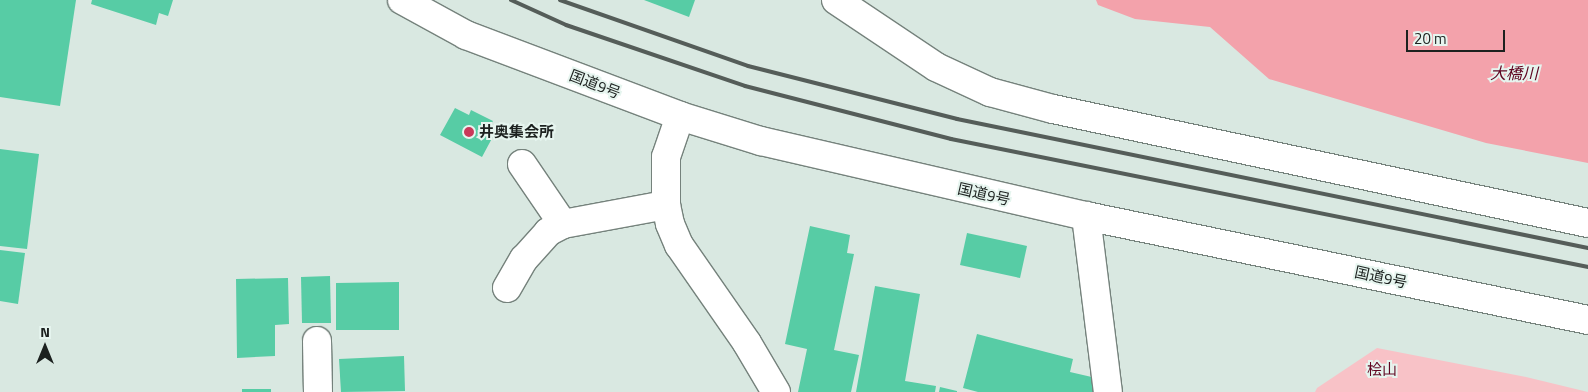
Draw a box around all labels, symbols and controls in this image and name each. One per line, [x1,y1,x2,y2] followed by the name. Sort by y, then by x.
[1408,20,1507,52] scale bar
[1414,27,1447,50] text: 20 m
[1490,63,1538,83] water label: 大橋川
[567,66,623,102] street label: 国道9号
[479,123,554,141] place label: 井奥集会所
[463,126,475,138] marker: 井奥集会所
[956,179,1012,209] street label: 国道9号
[1353,263,1409,291] street label: 国道9号
[40,321,50,342] text: N
[20,322,70,372] north arrow
[1367,361,1397,379] park label: 桧山

